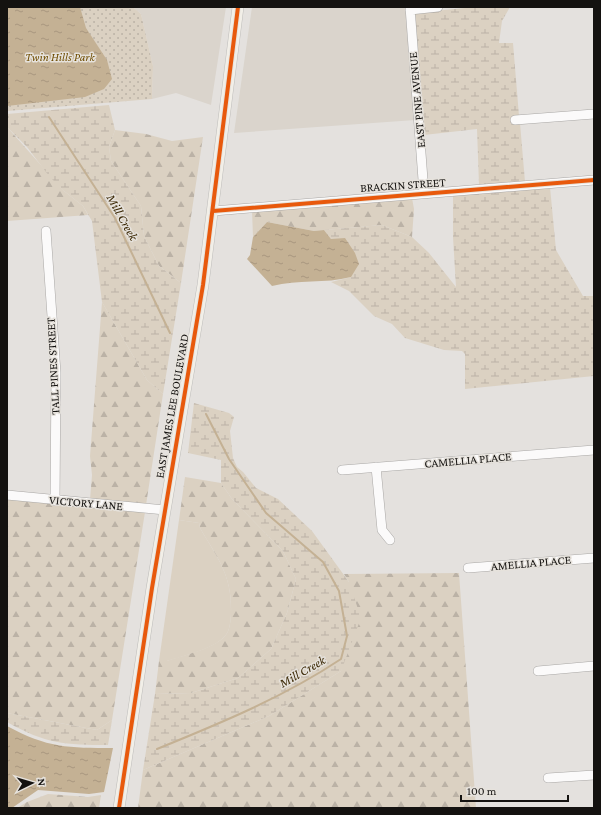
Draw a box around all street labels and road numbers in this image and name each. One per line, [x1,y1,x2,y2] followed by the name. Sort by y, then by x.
[406,51,428,148] street label: EAST PINE AVENUE
[360,175,447,195] street label: BRACKIN STREET
[43,317,63,415] street label: TALL PINES STREET
[152,333,192,479] street label: EAST JAMES LEE BOULEVARD
[424,449,513,471] street label: CAMELLIA PLACE
[48,493,124,513] street label: VICTORY LANE
[490,552,572,573] street label: AMELLIA PLACE

